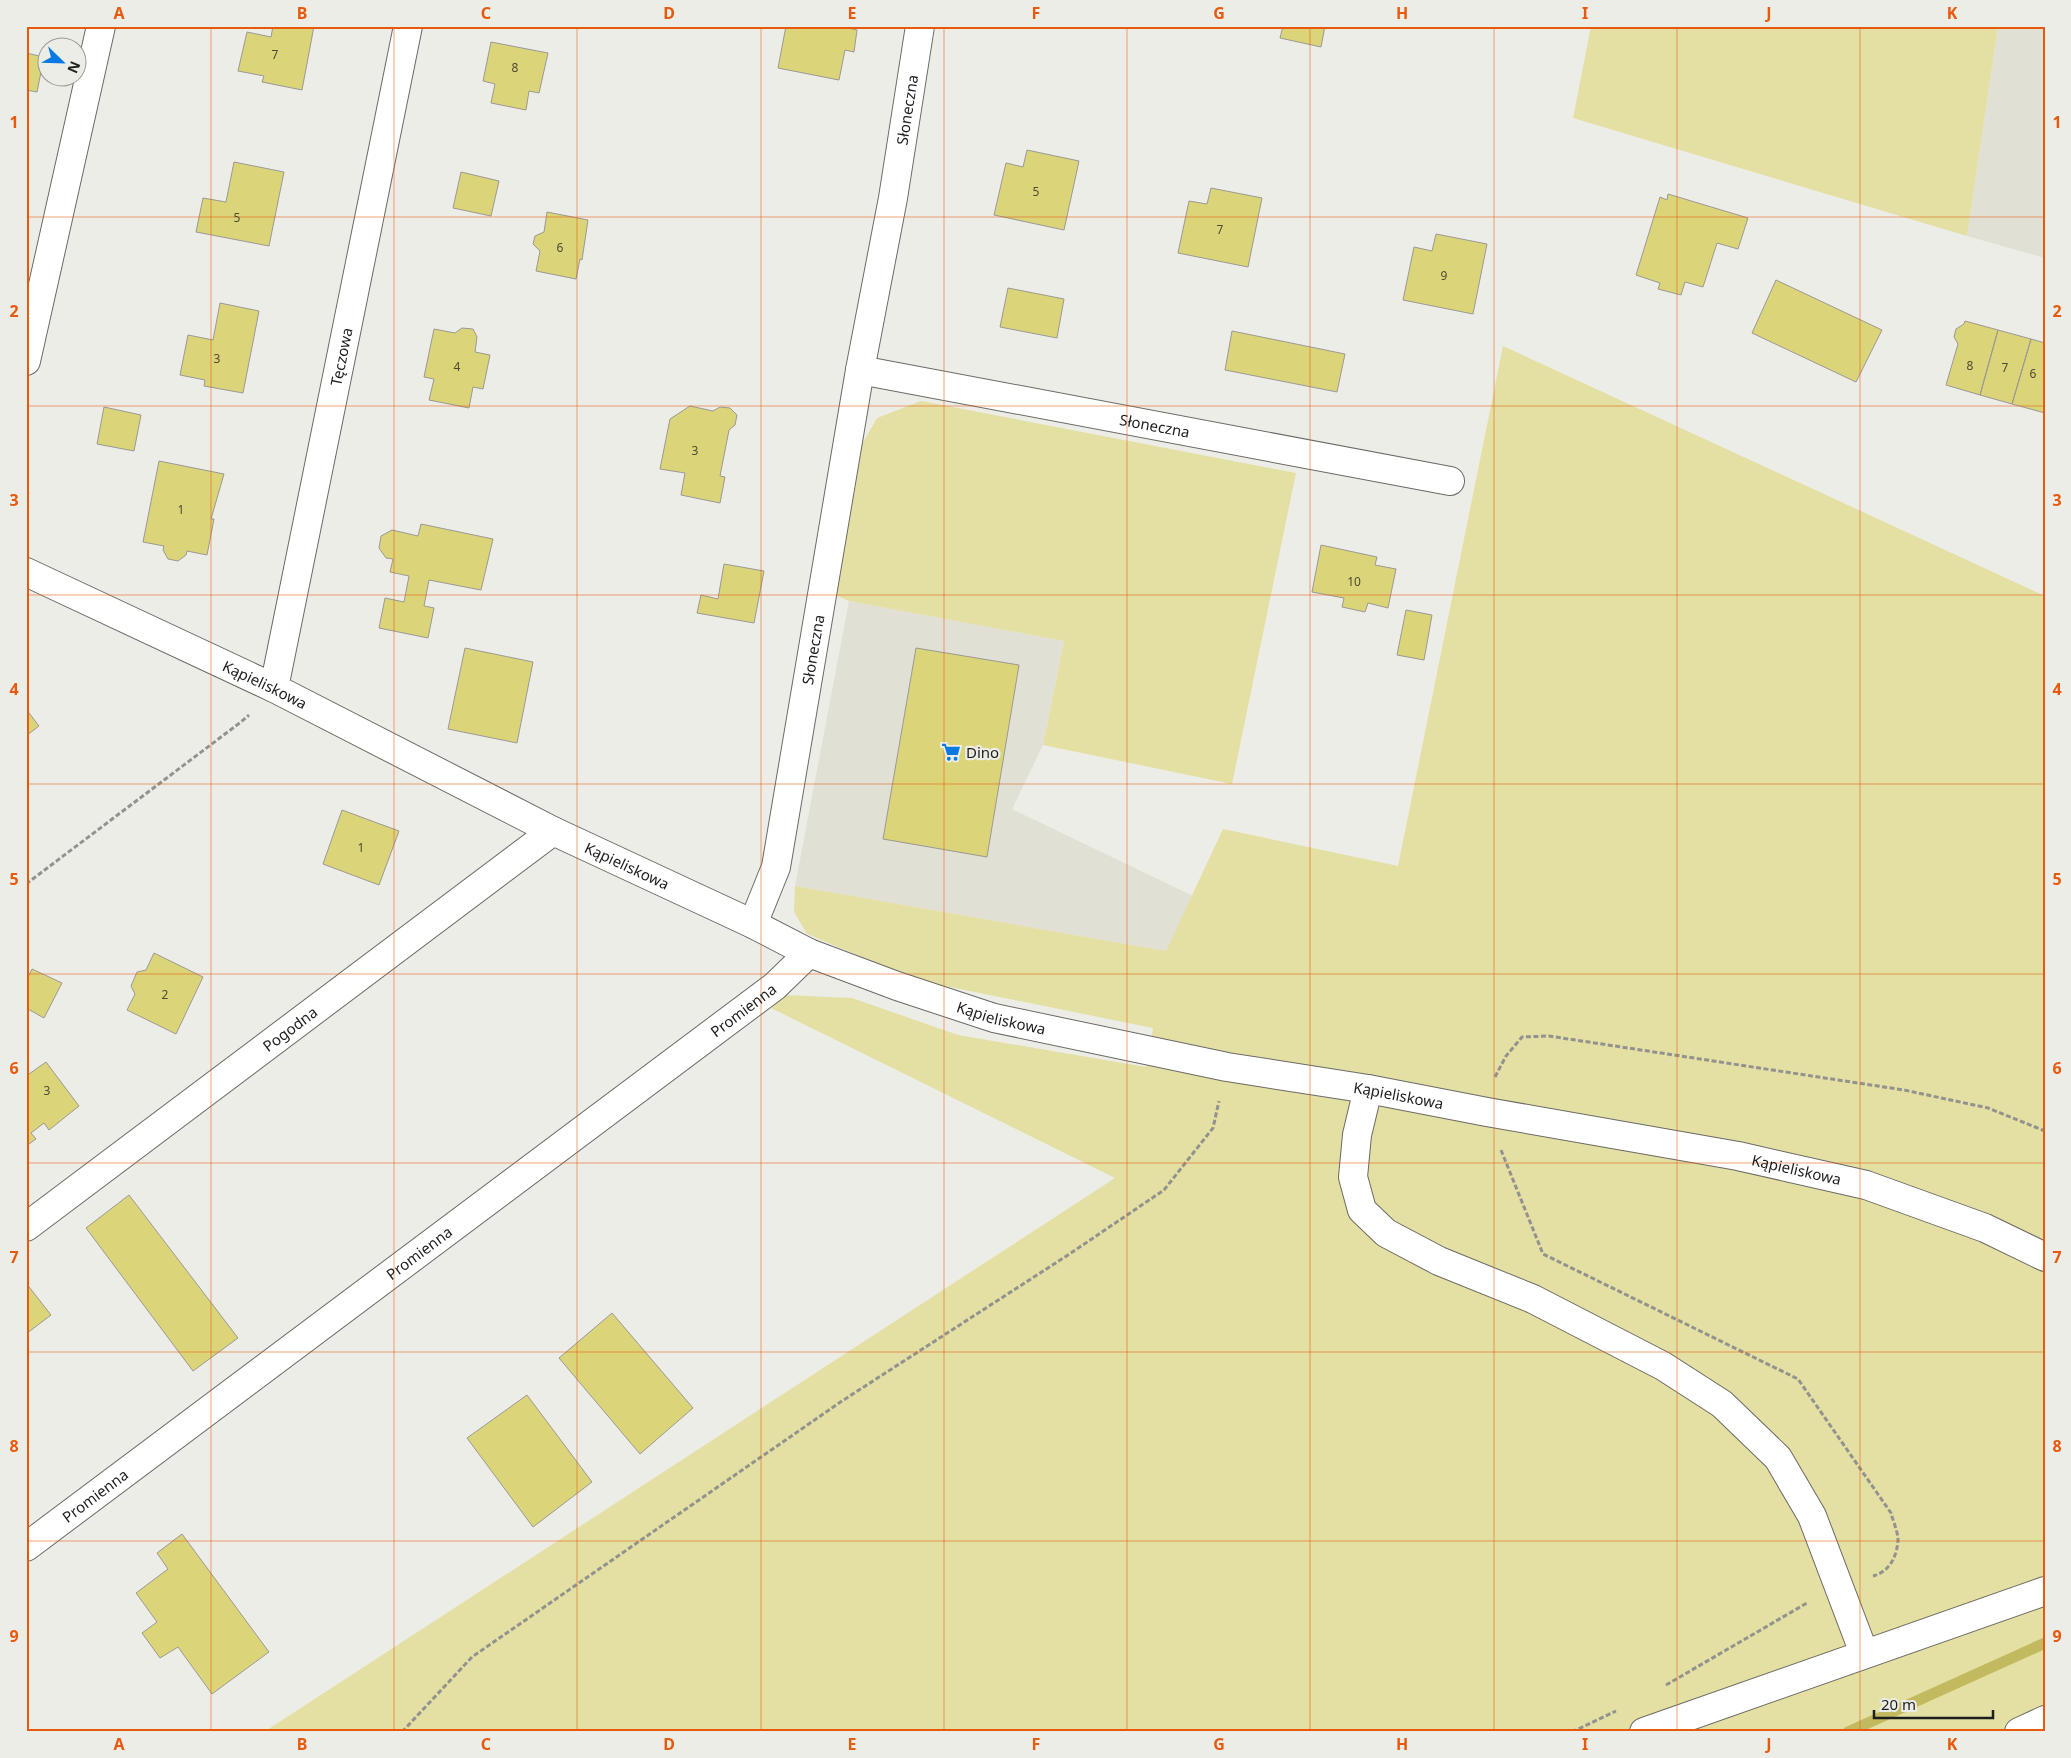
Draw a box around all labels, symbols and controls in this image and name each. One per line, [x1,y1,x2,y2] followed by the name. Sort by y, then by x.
[113,2,125,24] text: A
[297,2,307,24] text: B
[481,2,491,24] text: C
[663,2,675,24] text: D
[848,2,857,24] text: E
[1032,2,1040,24] text: F
[1213,2,1225,24] text: G
[1396,2,1408,24] text: H
[1582,2,1588,24] text: I
[1764,2,1772,24] text: J
[1947,2,1958,24] text: K
[38,38,88,88] north arrow
[272,46,279,63] house number: 7
[63,58,85,76] text: N
[512,59,519,76] house number: 8
[891,73,922,146] street label: Słoneczna
[9,111,19,133] text: 1
[2052,111,2062,133] text: 1
[1033,183,1040,200] house number: 5
[234,209,241,226] house number: 5
[1217,221,1224,238] house number: 7
[557,239,564,256] house number: 6
[1441,267,1448,284] house number: 9
[9,300,19,322] text: 2
[2052,300,2062,322] text: 2
[325,326,357,388] street label: Tęczowa
[214,350,221,367] house number: 3
[1967,357,1974,374] house number: 8
[454,358,461,375] house number: 4
[2002,359,2009,376] house number: 7
[2030,365,2037,382] house number: 6
[1118,409,1192,442] street label: Słoneczna
[692,442,699,459] house number: 3
[9,489,19,511] text: 3
[2052,489,2062,511] text: 3
[178,501,184,518] house number: 1
[1347,573,1361,590] house number: 10
[797,613,829,686] street label: Słoneczna
[220,655,310,713] street label: Kąpieliskowa
[9,678,19,700] text: 4
[2052,678,2062,700] text: 4
[940,741,962,763] supermarket icon: Dino
[966,742,999,762] place label: Dino
[581,837,673,894] street label: Kąpieliskowa
[358,839,364,856] house number: 1
[9,868,19,890] text: 5
[2052,868,2062,890] text: 5
[706,979,780,1041] street label: Promienna
[162,986,169,1003] house number: 2
[954,996,1048,1039] street label: Kąpieliskowa
[258,1002,321,1056] street label: Pogodna
[9,1057,19,1079] text: 6
[2052,1057,2062,1079] text: 6
[1352,1077,1445,1113] street label: Kąpieliskowa
[44,1082,51,1099] house number: 3
[1750,1149,1843,1189] street label: Kąpieliskowa
[382,1221,456,1284] street label: Promienna
[9,1246,19,1268] text: 7
[2052,1246,2062,1268] text: 7
[9,1435,19,1457] text: 8
[2052,1435,2062,1457] text: 8
[58,1464,132,1527] street label: Promienna
[9,1625,19,1647] text: 9
[2052,1625,2062,1647] text: 9
[1874,1688,1992,1720] scale bar
[1881,1694,1916,1714] text: 20 m
[113,1733,125,1755] text: A
[297,1733,307,1755] text: B
[481,1733,491,1755] text: C
[663,1733,675,1755] text: D
[848,1733,857,1755] text: E
[1032,1733,1040,1755] text: F
[1213,1733,1225,1755] text: G
[1396,1733,1408,1755] text: H
[1582,1733,1588,1755] text: I
[1764,1733,1772,1755] text: J
[1947,1733,1958,1755] text: K

